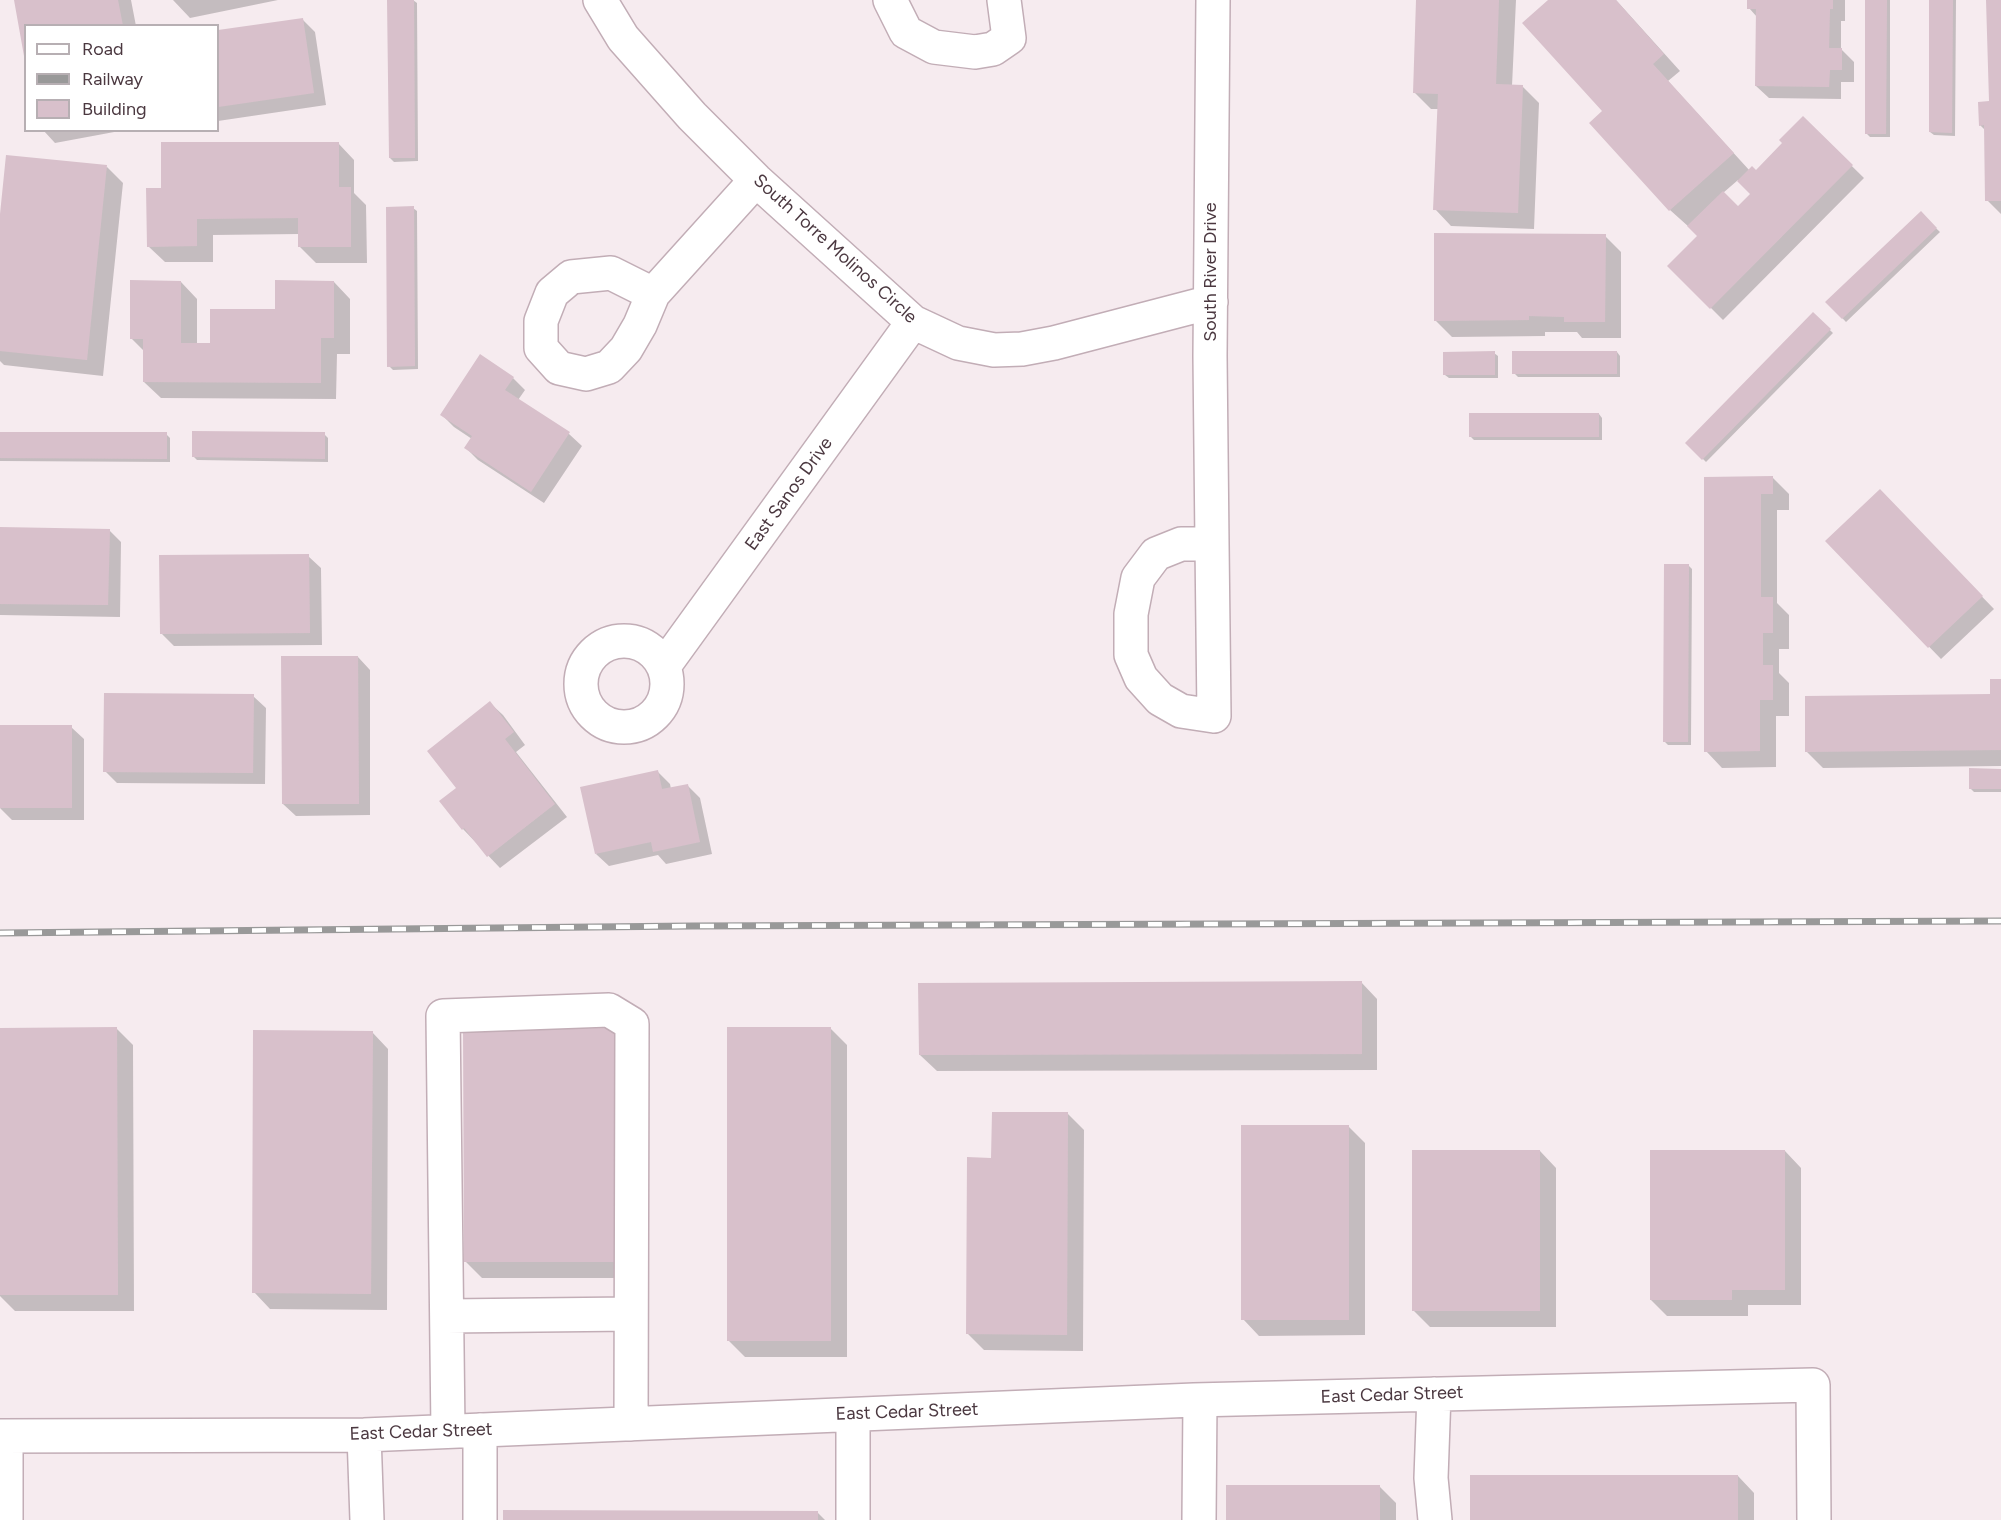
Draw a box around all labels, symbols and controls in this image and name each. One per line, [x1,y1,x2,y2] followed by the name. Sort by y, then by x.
[24,24,219,132] legend
[82,38,123,60] text: Road
[82,68,143,90] text: Railway
[82,98,147,120] text: Building
[749,170,921,328] street label: South Torre Molinos Circle
[1200,202,1222,342] street label: South River Drive
[741,433,837,555] street label: East Sanos Drive
[1320,1382,1464,1408] street label: East Cedar Street
[835,1399,979,1425] street label: East Cedar Street
[349,1419,493,1445] street label: East Cedar Street

